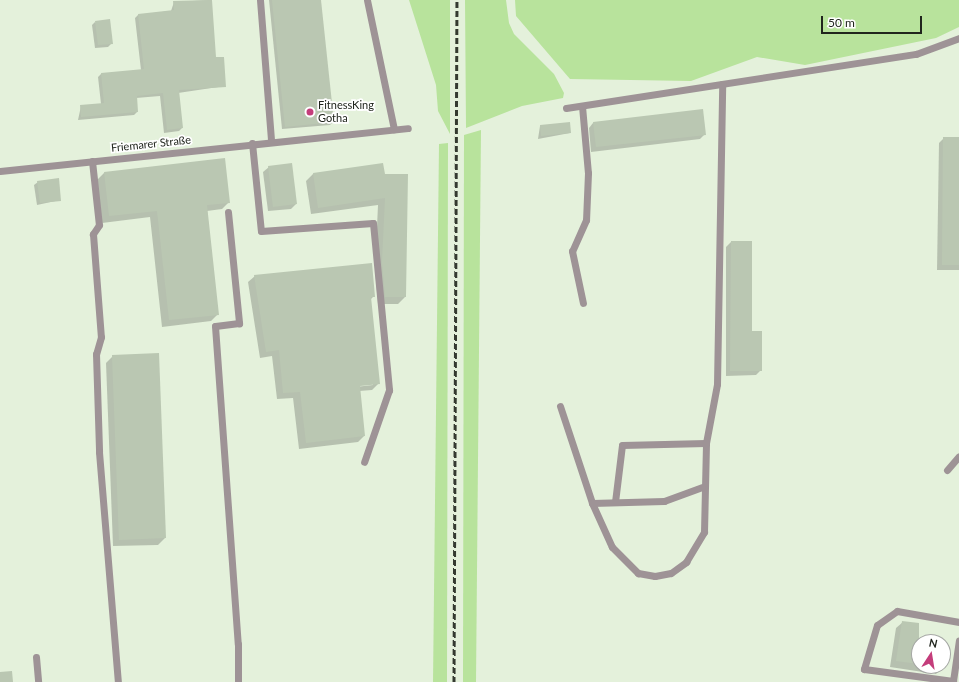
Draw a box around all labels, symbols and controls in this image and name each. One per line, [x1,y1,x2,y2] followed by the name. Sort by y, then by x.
[823,8,924,34] scale bar
[828,15,855,30] text: 50 m
[318,99,374,125] place label: FitnessKing Gotha
[305,107,315,117] marker: FitnessKing Gotha
[110,133,192,155] street label: Friemarer Straße
[911,634,951,674] north arrow
[928,636,939,650] text: N

